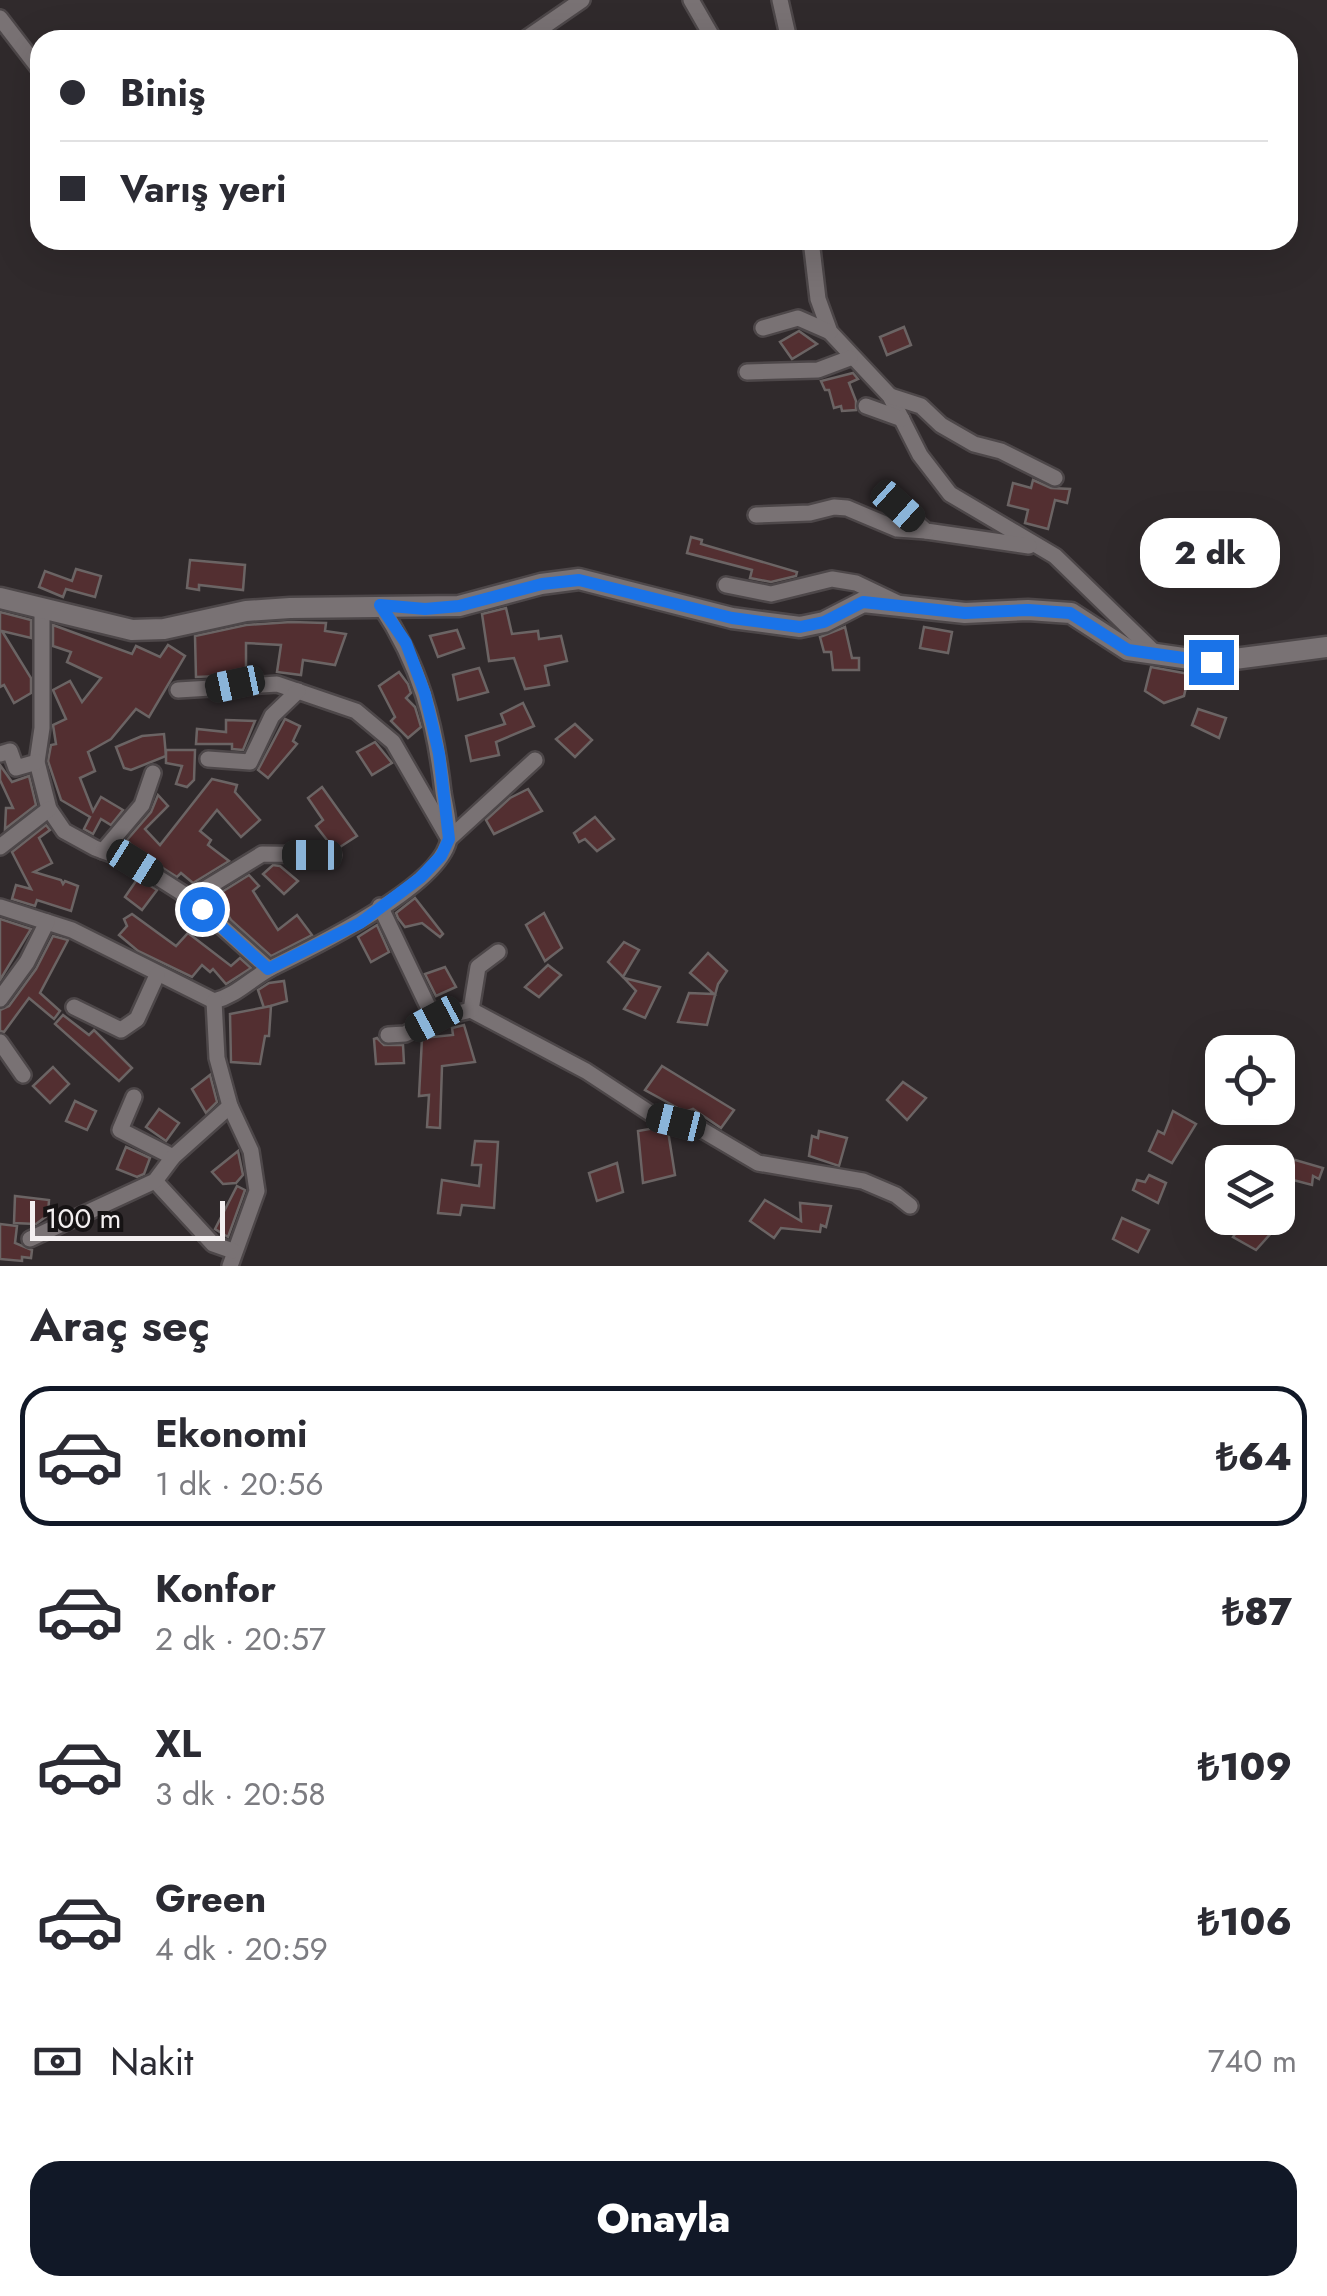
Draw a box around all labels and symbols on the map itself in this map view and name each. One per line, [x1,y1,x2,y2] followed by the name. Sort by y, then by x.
[866,475,930,537] car
[1141,517,1281,587] callout: 2 dk
[1189,640,1234,685] route end
[203,663,267,705] car
[102,834,168,892] car
[282,840,342,870] car
[180,887,225,932] route start
[400,992,468,1046] car
[643,1100,709,1144] car
[30,1196,225,1240] scale bar

